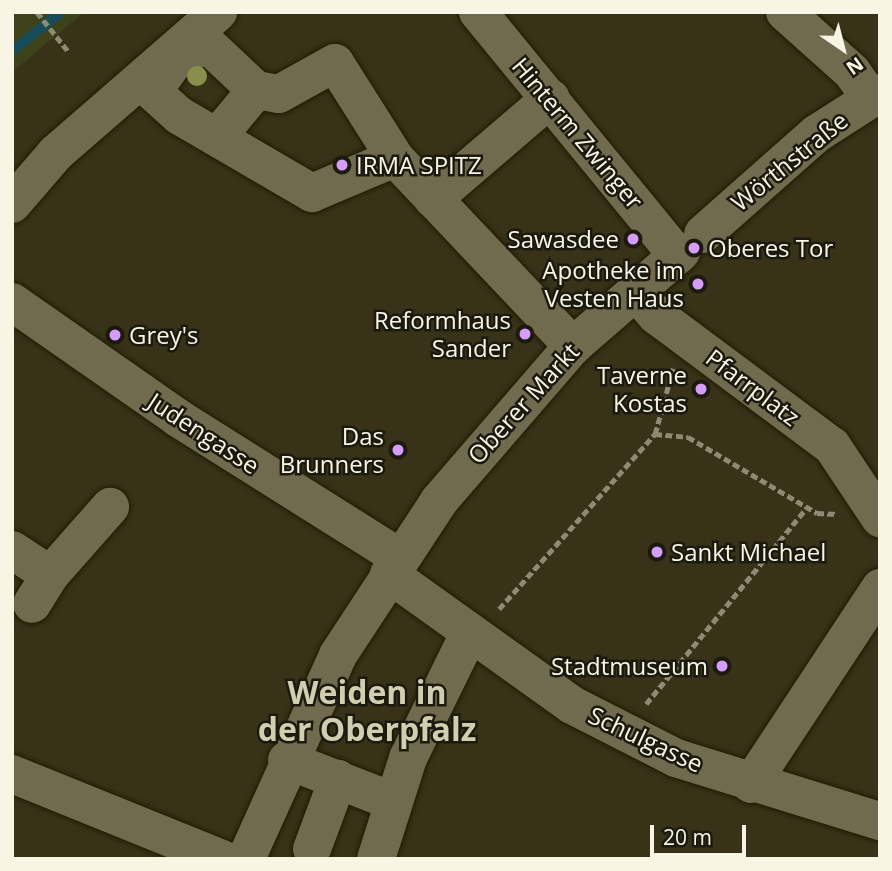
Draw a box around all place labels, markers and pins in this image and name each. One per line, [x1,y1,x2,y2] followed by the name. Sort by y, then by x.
[356,151,482,179] place label: IRMA SPITZ
[334,157,350,173] marker: IRMA SPITZ
[507,225,619,253] place label: Sawasdee
[625,231,641,247] marker: Sawasdee
[708,234,833,262] place label: Oberes Tor
[686,240,702,256] marker: Oberes Tor
[542,256,684,312] place label: Apotheke im Vesten Haus
[690,276,706,292] marker: Apotheke im Vesten Haus
[374,306,511,362] place label: Reformhaus Sander
[129,321,198,349] place label: Grey's
[517,326,533,342] marker: Reformhaus Sander
[107,327,123,343] marker: Grey's
[597,361,687,417] place label: Taverne Kostas
[693,381,709,397] marker: Taverne Kostas
[280,422,384,478] place label: Das Brunners
[390,442,406,458] marker: Das Brunners
[671,538,826,566] place label: Sankt Michael
[649,544,665,560] marker: Sankt Michael
[551,652,708,680] place label: Stadtmuseum
[714,658,730,674] marker: Stadtmuseum

